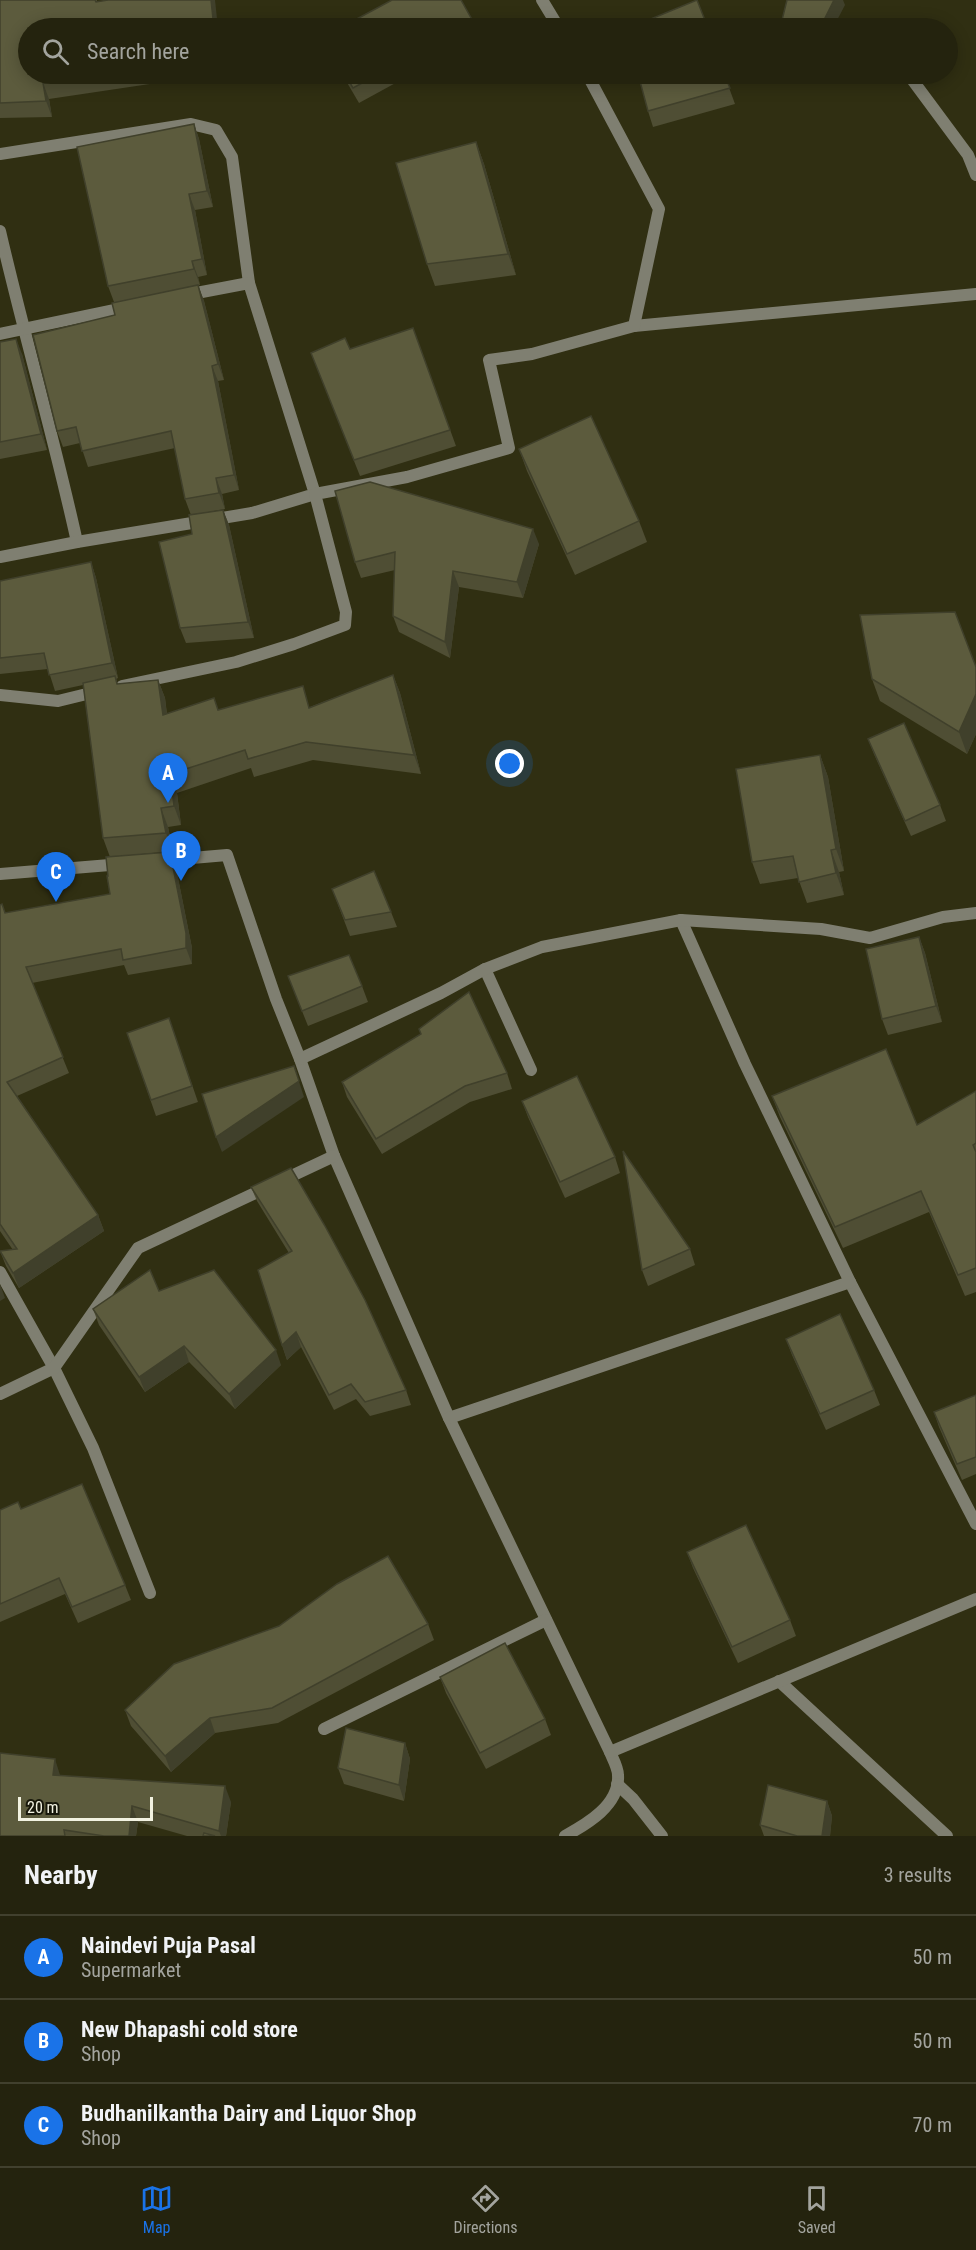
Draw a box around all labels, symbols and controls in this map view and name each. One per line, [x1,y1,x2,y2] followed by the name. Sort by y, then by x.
[18,18,958,84] search box
[39,35,72,68] icon: search
[87,39,189,64] text: Search here
[495,749,524,778] your location
[148,754,188,803] pin: A
[162,832,201,881] pin: B
[36,852,76,902] pin: C
[18,1794,153,1822] scale bar
[27,1798,59,1817] text: 20 m
[24,1860,98,1890] text: Nearby
[884,1863,952,1887] text: 3 results
[81,1933,256,1958] text: Naindevi Puja Pasal
[38,1945,49,1969] text: A
[913,1945,952,1969] text: 50 m
[81,1958,181,1982] text: Supermarket
[81,2017,298,2042] text: New Dhapashi cold store
[38,2029,49,2053] text: B
[913,2029,952,2053] text: 50 m
[81,2042,121,2066] text: Shop
[81,2101,416,2126] text: Budhanilkantha Dairy and Liquor Shop
[38,2113,49,2137] text: C
[913,2113,952,2137] text: 70 m
[81,2126,121,2150] text: Shop
[140,2182,173,2237] tab: Map
[454,2182,517,2237] tab: Directions
[798,2182,836,2237] tab: Saved

